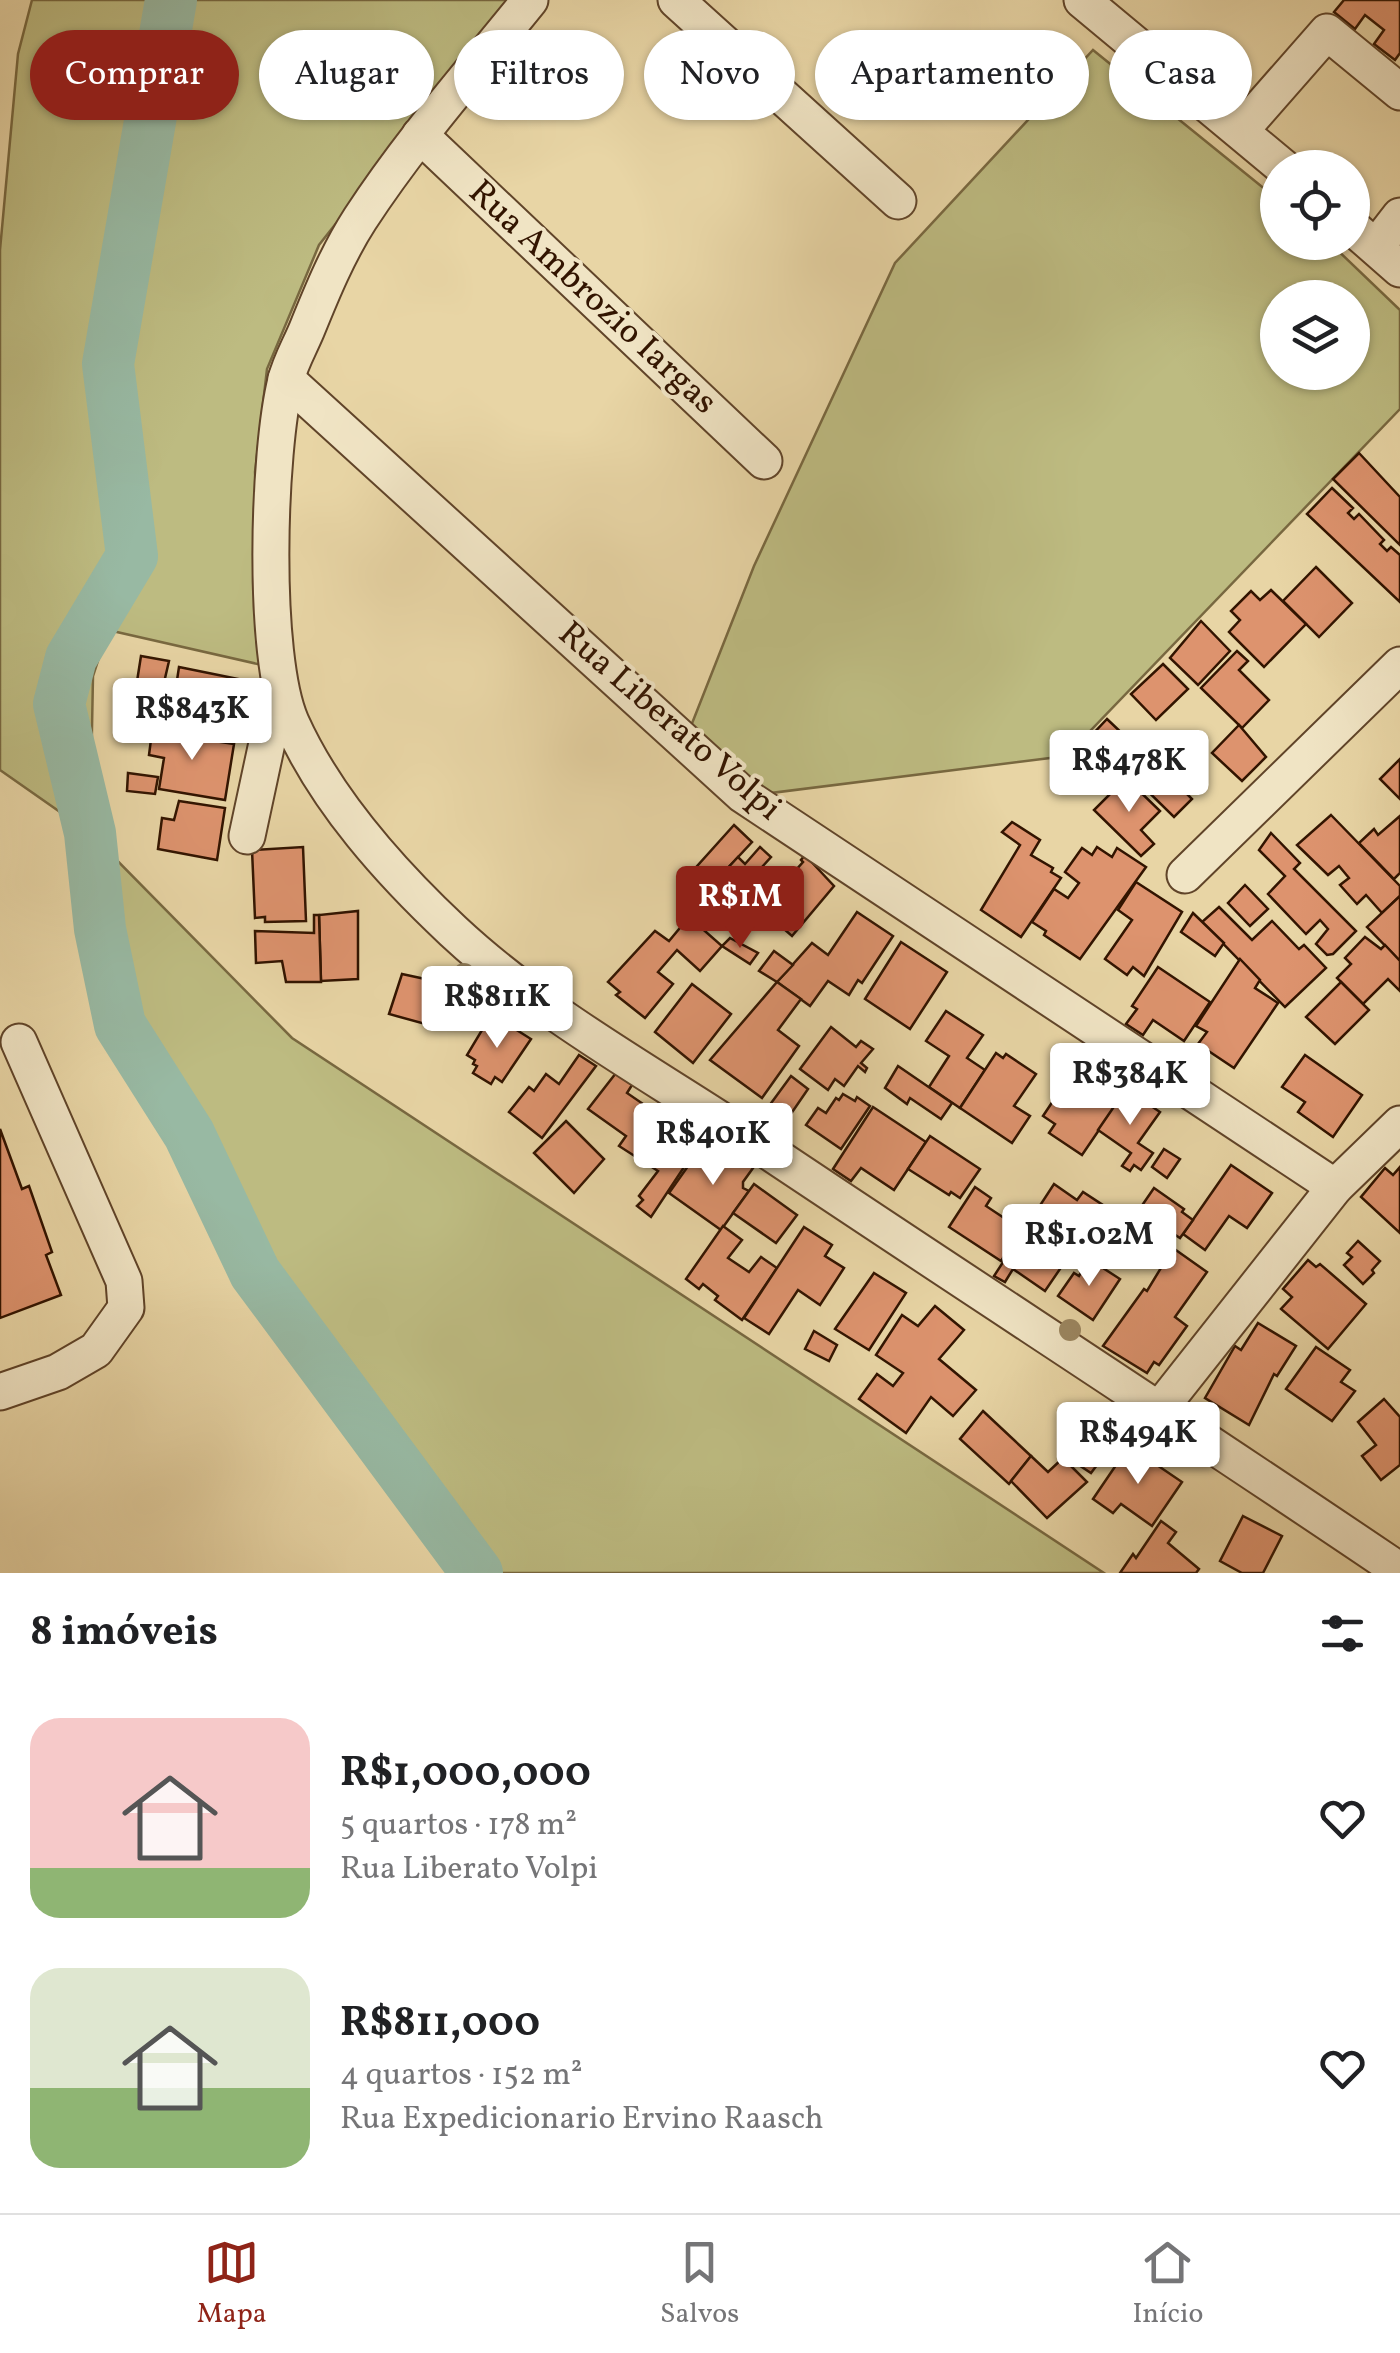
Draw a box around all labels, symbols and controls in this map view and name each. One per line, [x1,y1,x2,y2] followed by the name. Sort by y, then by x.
[30,30,239,120] chip: Comprar
[259,30,434,120] chip: Alugar
[454,30,624,120] chip: Filtros
[644,30,795,120] chip: Novo
[815,30,1089,120] chip: Apartamento
[1109,30,1252,120] chip: Casa
[1260,150,1370,390] map controls
[1260,150,1370,260] button: locate
[457,170,727,426] street label: Rua Ambrozio Iargas
[1260,280,1370,390] button: layers
[547,611,791,833] street label: Rua Liberato Volpi
[111,678,273,763] pin: R$843K
[135,688,249,732] text: R$843K
[1048,730,1210,815] pin: R$478K
[1072,740,1186,784] text: R$478K
[681,866,799,951] pin: R$1M
[698,876,782,920] text: R$1M
[416,966,578,1051] pin: R$811K
[444,976,550,1020] text: R$811K
[1049,1043,1211,1128] pin: R$384K
[1072,1053,1188,1097] text: R$384K
[632,1103,794,1188] pin: R$401K
[656,1113,770,1157] text: R$401K
[997,1204,1181,1289] pin: R$1.02M
[1024,1214,1154,1258] text: R$1.02M
[1057,1402,1219,1487] pin: R$494K
[1079,1412,1197,1456] text: R$494K
[30,1604,218,1663] text: 8 imóveis
[1315,1606,1370,1661] icon: filters
[340,1745,591,1804] text: R$1,000,000
[110,1758,230,1878] icon: home
[1315,1791,1370,1846] icon: heart
[340,1804,577,1848] text: 5 quartos · 178 m²
[340,1848,598,1892] text: Rua Liberato Volpi
[340,1995,540,2054] text: R$811,000
[110,2008,230,2128] icon: home
[1315,2041,1370,2096] icon: heart
[340,2054,583,2098] text: 4 quartos · 152 m²
[340,2098,824,2142] text: Rua Expedicionario Ervino Raasch
[197,2235,267,2334] tab: Mapa
[660,2235,739,2334] tab: Salvos
[1132,2235,1203,2334] tab: Início

